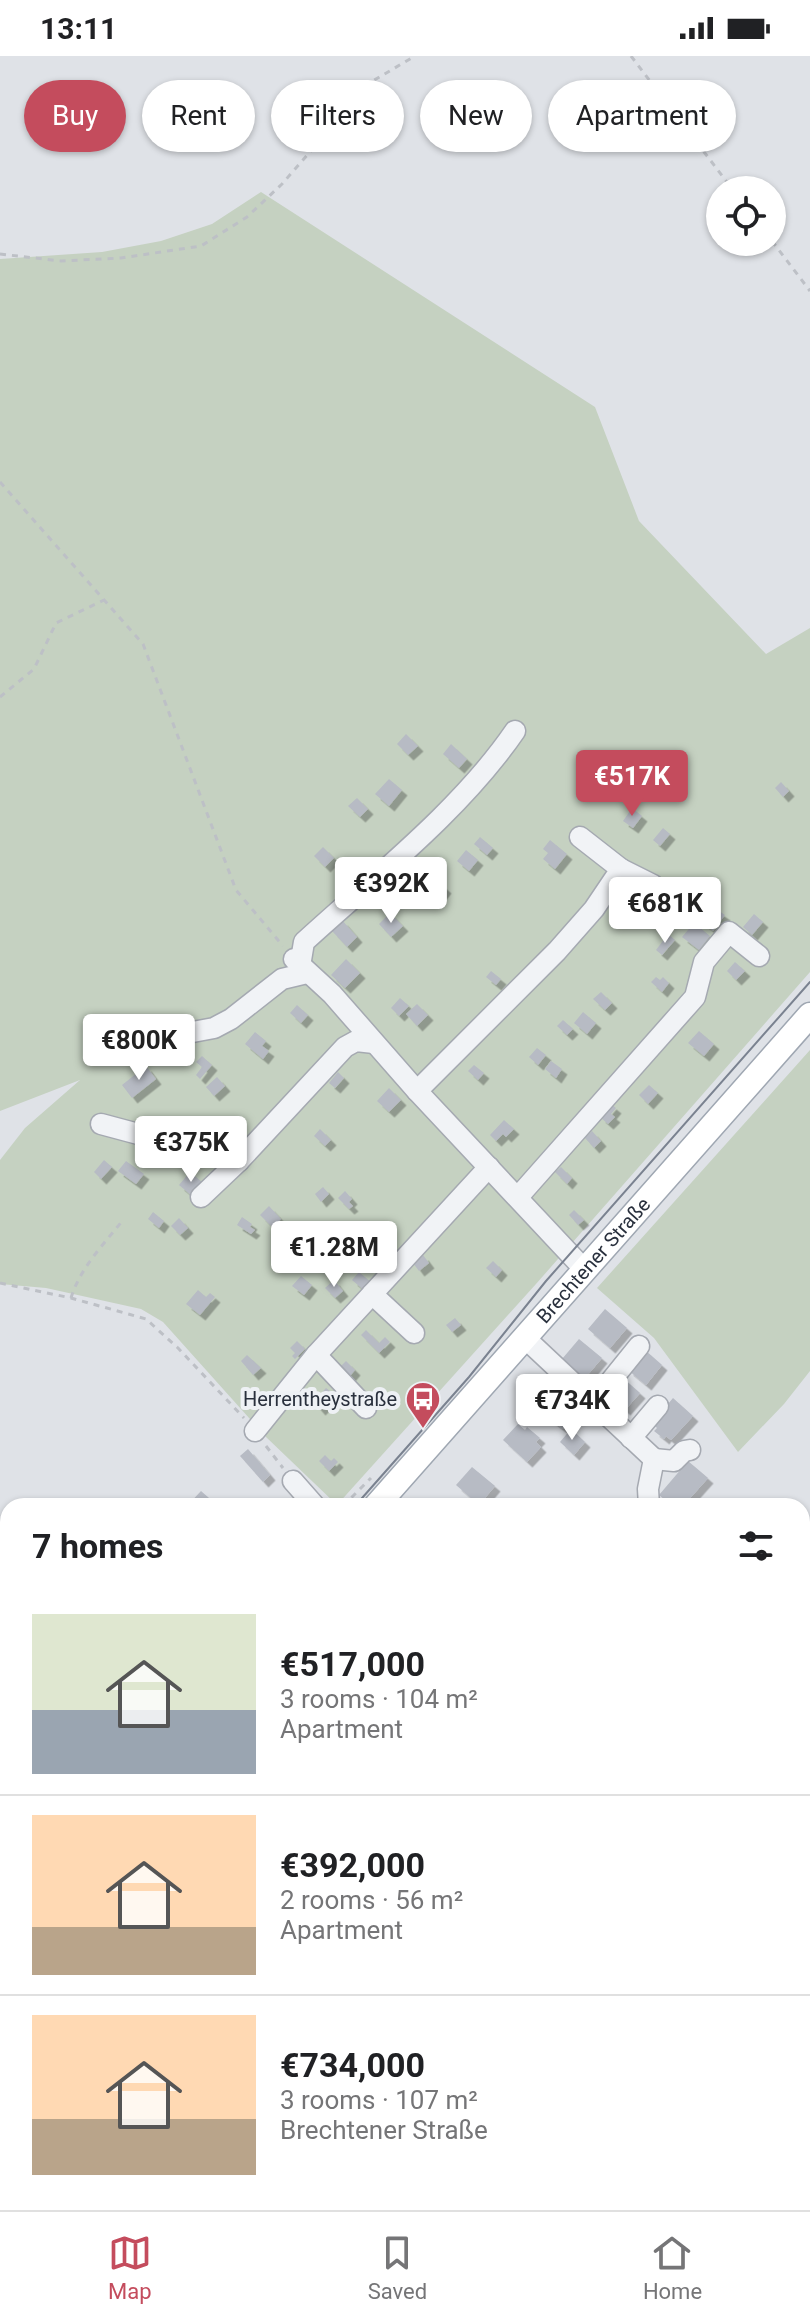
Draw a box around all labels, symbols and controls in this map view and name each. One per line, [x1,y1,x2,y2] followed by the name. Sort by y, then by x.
[40,11,117,46] text: 13:11
[24,80,126,152] chip: Buy
[142,80,255,152] chip: Rent
[271,80,404,152] chip: Filters
[420,80,532,152] chip: New
[548,80,736,152] chip: Apartment
[706,176,786,256] map controls
[706,176,786,256] button: locate
[576,750,688,818] pin: €517K
[594,761,670,791] text: €517K
[335,857,447,925] pin: €392K
[353,868,429,898] text: €392K
[609,877,721,945] pin: €681K
[627,888,703,918] text: €681K
[83,1014,195,1082] pin: €800K
[101,1025,177,1055] text: €800K
[135,1116,247,1184] pin: €375K
[153,1127,229,1157] text: €375K
[531,1192,655,1328] street label: Brechtener Straße
[269,1221,399,1289] pin: €1.28M
[289,1232,379,1262] text: €1.28M
[516,1374,628,1442] pin: €734K
[404,1380,442,1430] bus stop icon: Herrentheystraße
[534,1385,610,1415] text: €734K
[243,1387,397,1411] place label: Herrentheystraße
[734,1524,778,1568] icon: filters
[32,1526,163,1566] text: 7 homes
[280,1644,425,1684] text: €517,000
[96,1646,192,1742] icon: home
[280,1684,478,1714] text: 3 rooms · 104 m²
[280,1714,403,1744] text: Apartment
[280,1845,425,1885] text: €392,000
[96,1847,192,1943] icon: home
[280,1885,463,1915] text: 2 rooms · 56 m²
[280,1915,403,1945] text: Apartment
[280,2045,425,2085] text: €734,000
[96,2047,192,2143] icon: home
[280,2085,478,2115] text: 3 rooms · 107 m²
[280,2115,488,2145] text: Brechtener Straße
[108,2231,152,2304] tab: Map
[368,2231,427,2304] tab: Saved
[643,2231,702,2304] tab: Home

